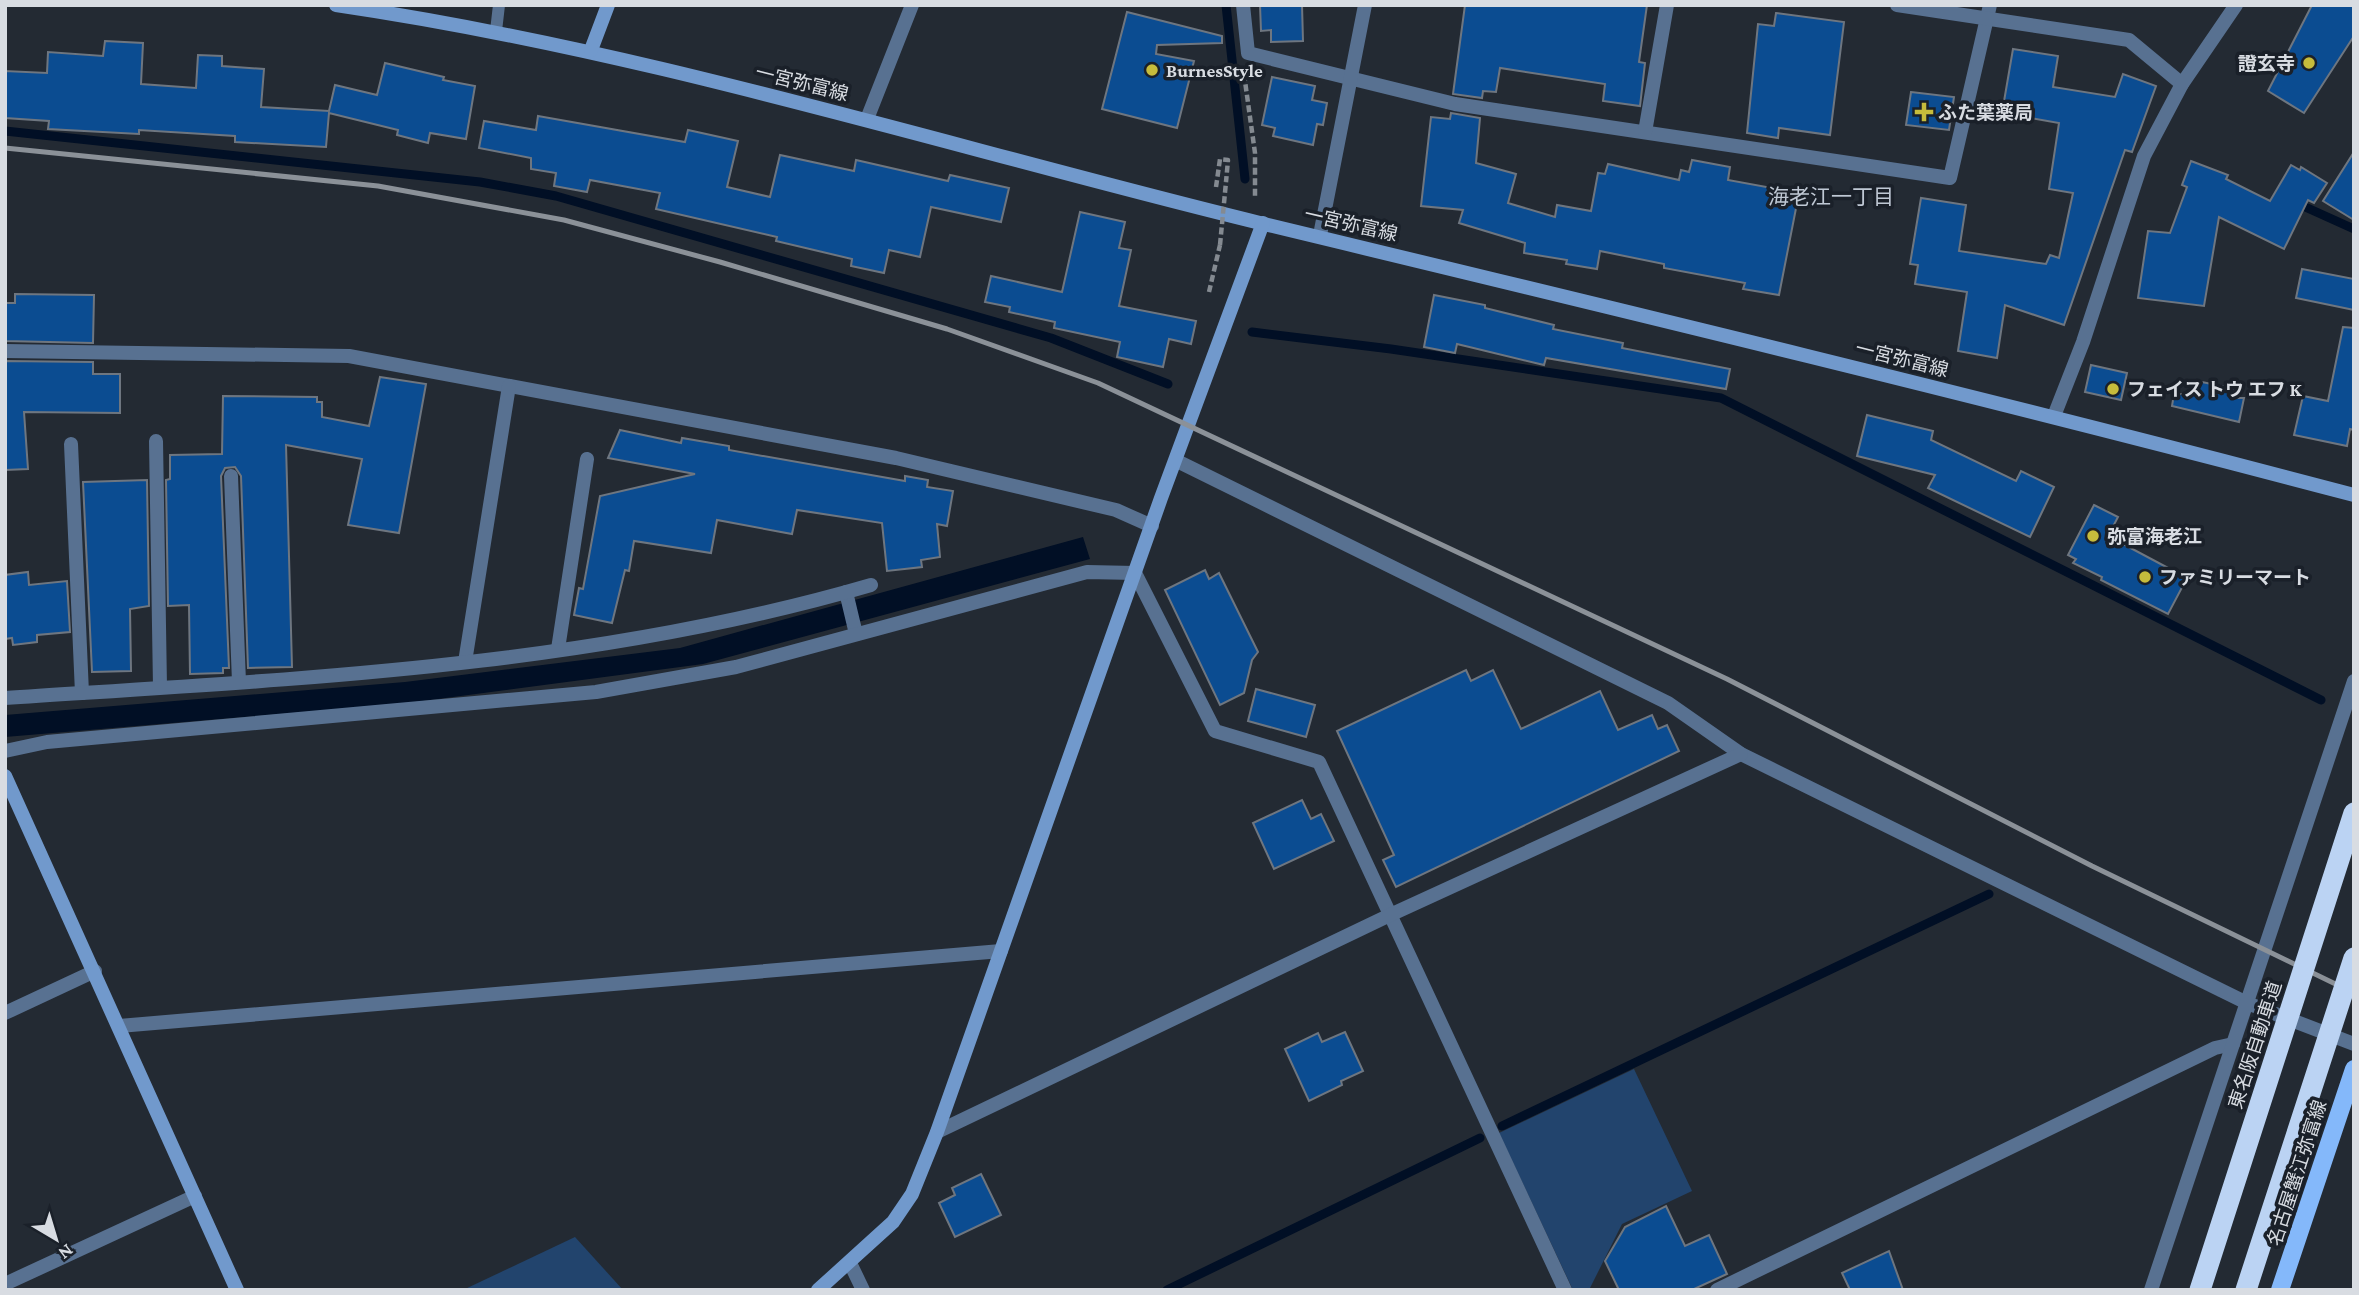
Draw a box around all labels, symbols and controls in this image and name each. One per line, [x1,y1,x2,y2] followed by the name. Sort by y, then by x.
[2238,53,2295,74] place label: 證玄寺
[2301,55,2317,71] marker: 證玄寺
[1166,60,1263,81] place label: BurnesStyle
[753,61,851,105] street label: 一宮弥富線
[1144,62,1160,78] marker: BurnesStyle
[1938,102,2033,123] place label: ふた葉薬局
[1916,104,1932,120] marker: ふた葉薬局
[1768,185,1894,209] district label: 海老江一丁目
[1302,203,1400,245] street label: 一宮弥富線
[1853,337,1951,381] street label: 一宮弥富線
[2127,379,2302,400] place label: フェイス トウ エフ K
[2105,381,2121,397] marker: フェイス トウ エフ K
[2107,526,2202,547] place label: 弥富海老江
[2085,528,2101,544] marker: 弥富海老江
[2159,567,2311,588] place label: ファミリーマート
[2137,569,2153,585] marker: ファミリーマート
[2224,979,2286,1111] street label: 東名阪自動車道
[2264,1097,2330,1249] street label: 名古屋蟹江弥富線
[21,1204,91,1274] north arrow
[55,1240,78,1264] text: N

